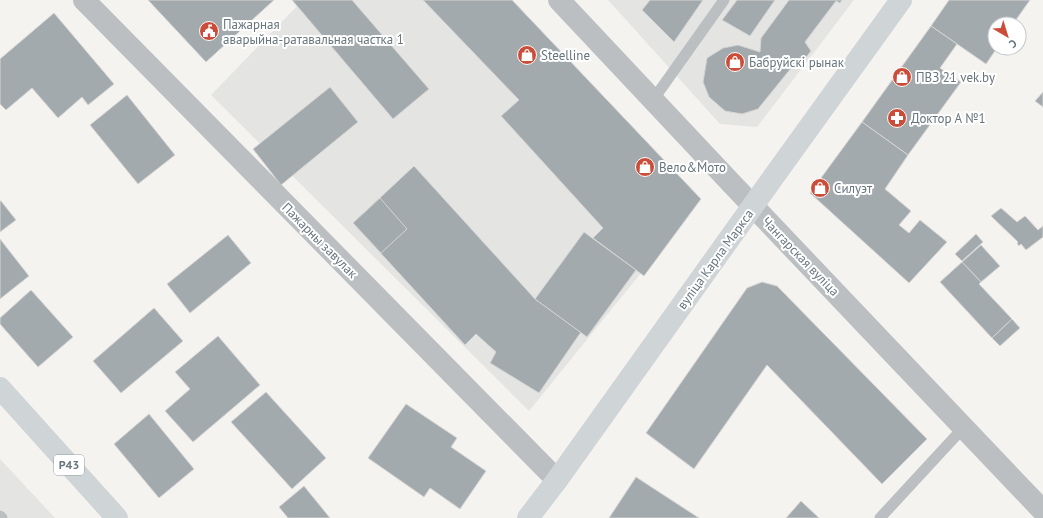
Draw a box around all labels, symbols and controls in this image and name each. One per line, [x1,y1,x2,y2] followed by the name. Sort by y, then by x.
[223,16,404,48] place label: Пажарная аварыйна-ратавальная частка 1
[987,16,1027,56] north arrow
[198,20,220,42] public building icon: Пажарная аварыйна-ратавальная частка 1
[1006,36,1020,51] text: С
[516,44,538,66] shop icon: Steelline
[541,47,590,64] place label: Steelline
[724,51,746,73] shop icon: Бабруйскі рынак
[749,54,845,71] place label: Бабруйскі рынак
[891,66,913,88] shop icon: ПВЗ 21 vek.by
[916,69,995,86] place label: ПВЗ 21 vek.by
[886,107,908,129] pharmacy icon: Доктор А №1
[911,110,986,127] place label: Доктор А №1
[634,156,656,178] shop icon: Вело&Мото
[659,159,726,176] place label: Вело&Мото
[809,177,831,199] shop icon: Силуэт
[834,180,873,197] place label: Силуэт
[278,199,362,282] street label: Пажарны завулак
[673,206,757,313] street label: вуліца Карла Маркса
[758,213,843,300] street label: Чангарская вуліца
[54,455,84,475] road number: Р43

